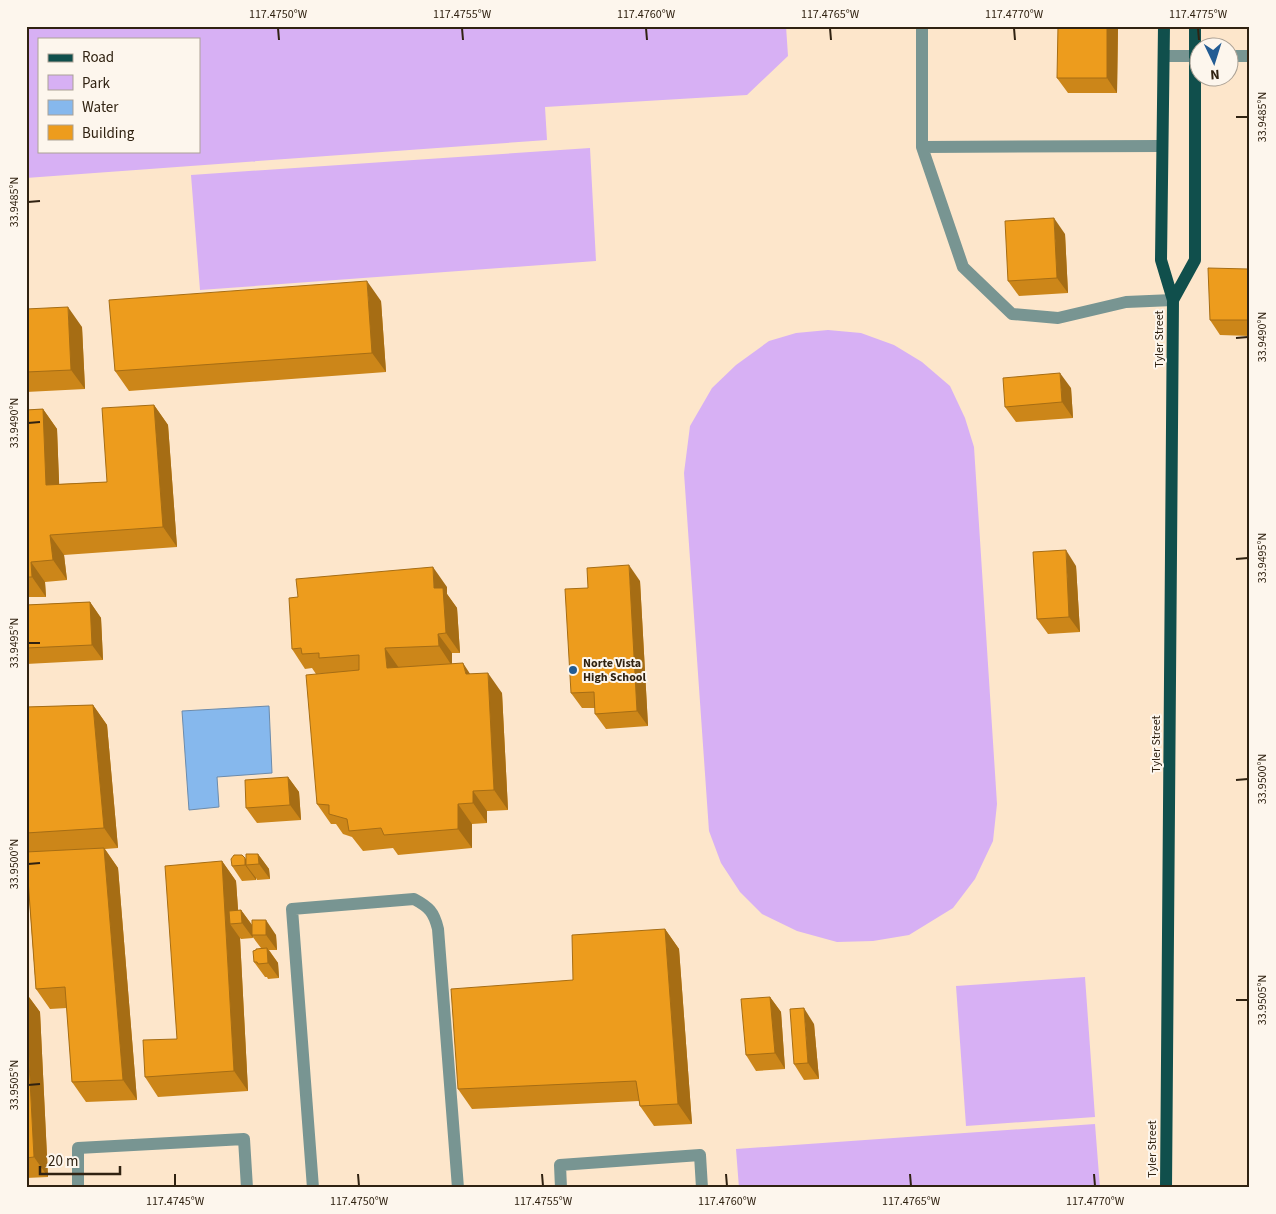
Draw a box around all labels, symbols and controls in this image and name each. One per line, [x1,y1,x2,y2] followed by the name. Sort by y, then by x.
[249,6,308,23] text: 117.4750°W
[433,6,492,23] text: 117.4755°W
[617,6,676,23] text: 117.4760°W
[801,6,860,23] text: 117.4765°W
[985,6,1044,23] text: 117.4770°W
[1169,6,1228,23] text: 117.4775°W
[38,38,200,152] legend
[1188,38,1238,88] north arrow
[82,47,114,68] text: Road
[1209,64,1220,84] text: N
[82,73,111,94] text: Park
[1254,92,1271,142] text: 33.9485°N
[82,97,119,118] text: Water
[82,123,135,144] text: Building
[6,177,23,227] text: 33.9485°N
[1151,310,1168,368] street label: Tyler Street
[1254,312,1271,362] text: 33.9490°N
[6,398,23,448] text: 33.9490°N
[1254,533,1271,583] text: 33.9495°N
[6,618,23,668] text: 33.9495°N
[583,655,647,686] place label: Norte Vista High School
[567,664,579,676] marker: Norte Vista High School
[1148,715,1165,773] street label: Tyler Street
[1254,754,1271,804] text: 33.9500°N
[6,839,23,889] text: 33.9500°N
[1254,975,1271,1025] text: 33.9505°N
[6,1060,23,1110] text: 33.9505°N
[1144,1120,1161,1178] street label: Tyler Street
[40,1144,120,1176] scale bar
[48,1151,78,1172] text: 20 m
[146,1193,205,1210] text: 117.4745°W
[330,1193,389,1210] text: 117.4750°W
[514,1193,573,1210] text: 117.4755°W
[698,1193,757,1210] text: 117.4760°W
[882,1193,941,1210] text: 117.4765°W
[1066,1193,1125,1210] text: 117.4770°W

